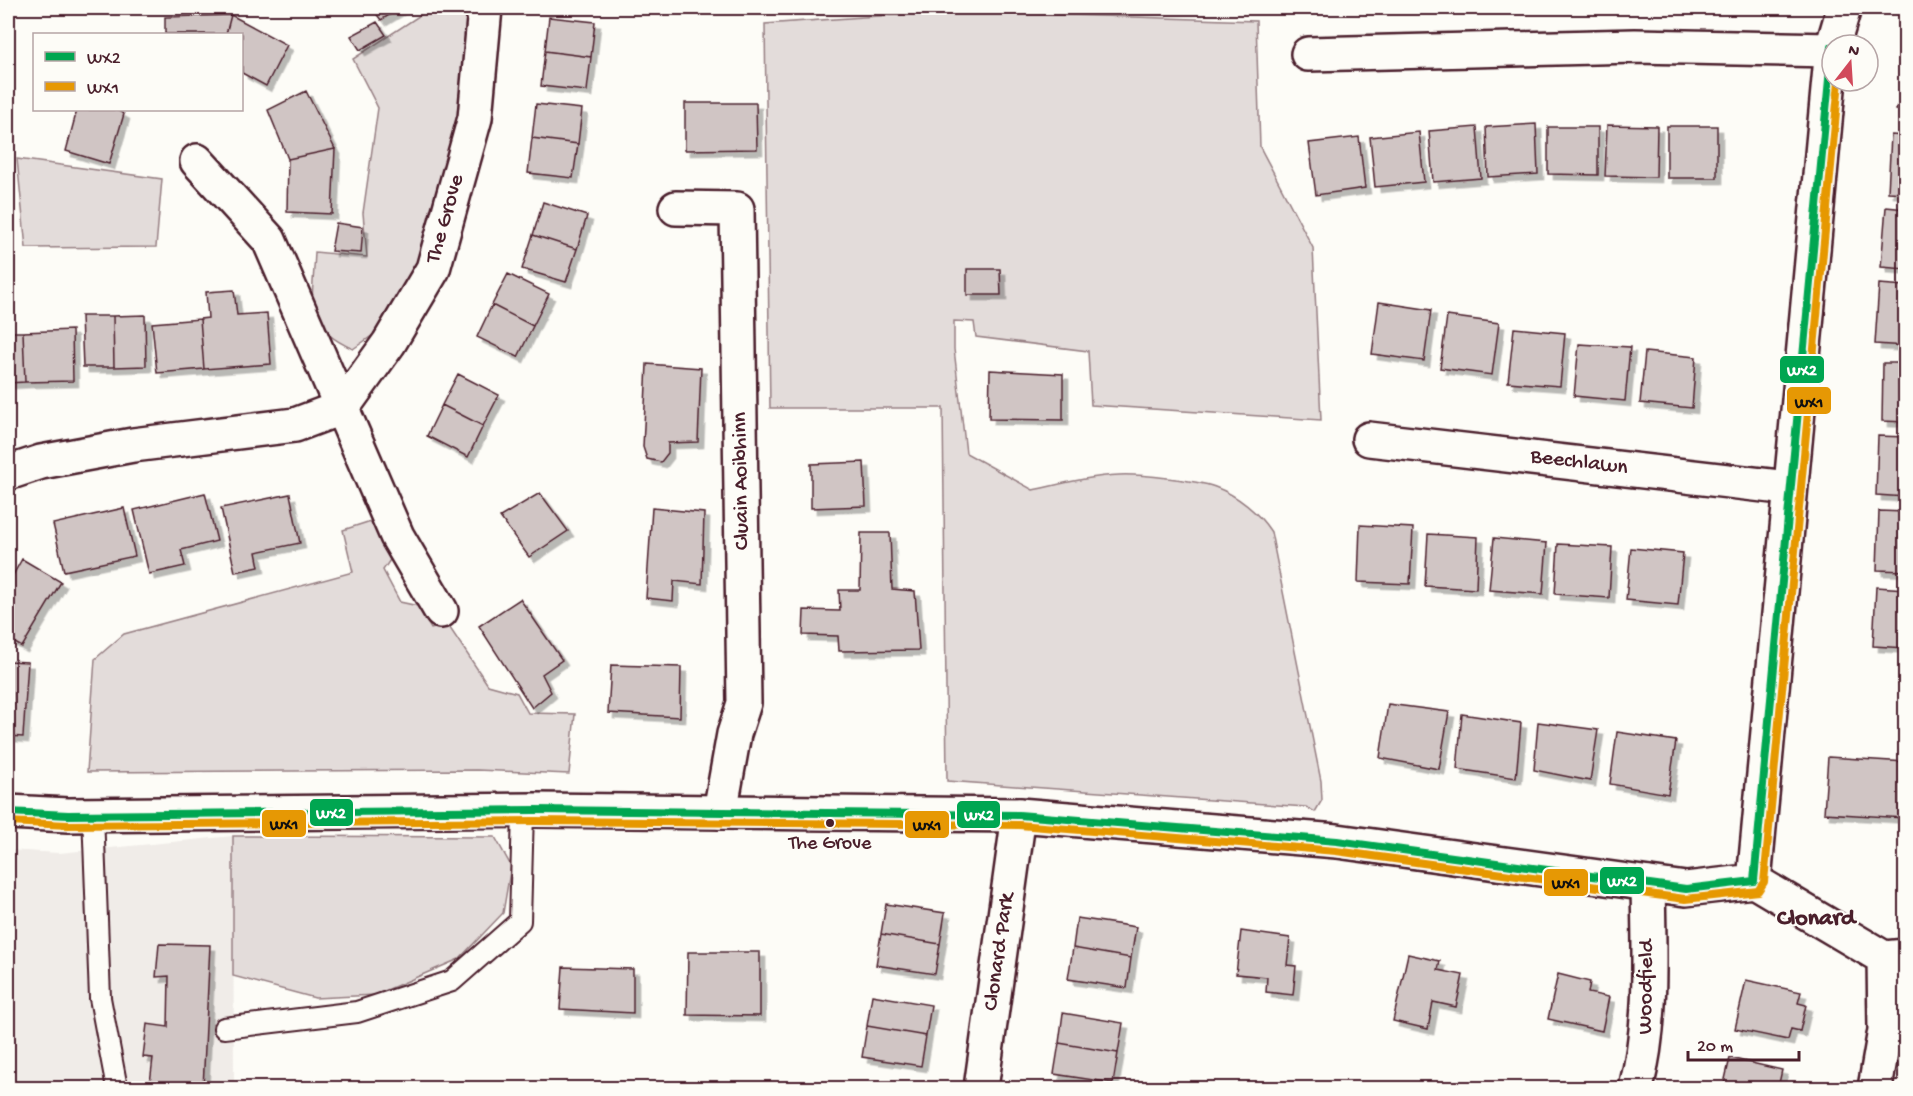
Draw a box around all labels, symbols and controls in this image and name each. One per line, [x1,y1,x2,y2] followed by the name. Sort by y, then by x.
[33,33,243,111] legend
[1820,33,1880,93] north arrow
[1846,41,1862,63] text: N
[87,49,121,70] text: WX2
[87,79,119,100] text: WX1
[420,171,471,268] street label: The Grove
[1779,355,1825,384] line badge: WX2
[1786,363,1817,382] text: WX2
[1786,386,1832,415] line badge: WX1
[1794,395,1823,414] text: WX1
[728,411,756,550] street label: Cluain Aoibhinn
[1528,444,1630,482] street label: Beechlawn
[309,798,354,827] line badge: WX2
[956,800,1001,829] line badge: WX2
[315,806,346,825] text: WX2
[963,808,994,827] text: WX2
[261,809,307,838] line badge: WX1
[904,810,950,839] line badge: WX1
[269,817,298,836] text: WX1
[824,817,836,829] marker: The Grove
[912,818,941,837] text: WX1
[788,833,872,856] place label: The Grove
[1599,866,1645,895] line badge: WX2
[1543,868,1589,897] line badge: WX1
[1606,874,1637,893] text: WX2
[1551,876,1580,895] text: WX1
[979,889,1021,1013] street label: Clonard Park
[1777,905,1858,934] district label: Clonard
[1633,937,1661,1035] street label: Woodfield
[1688,1024,1799,1062] scale bar
[1697,1037,1733,1058] text: 20 m

